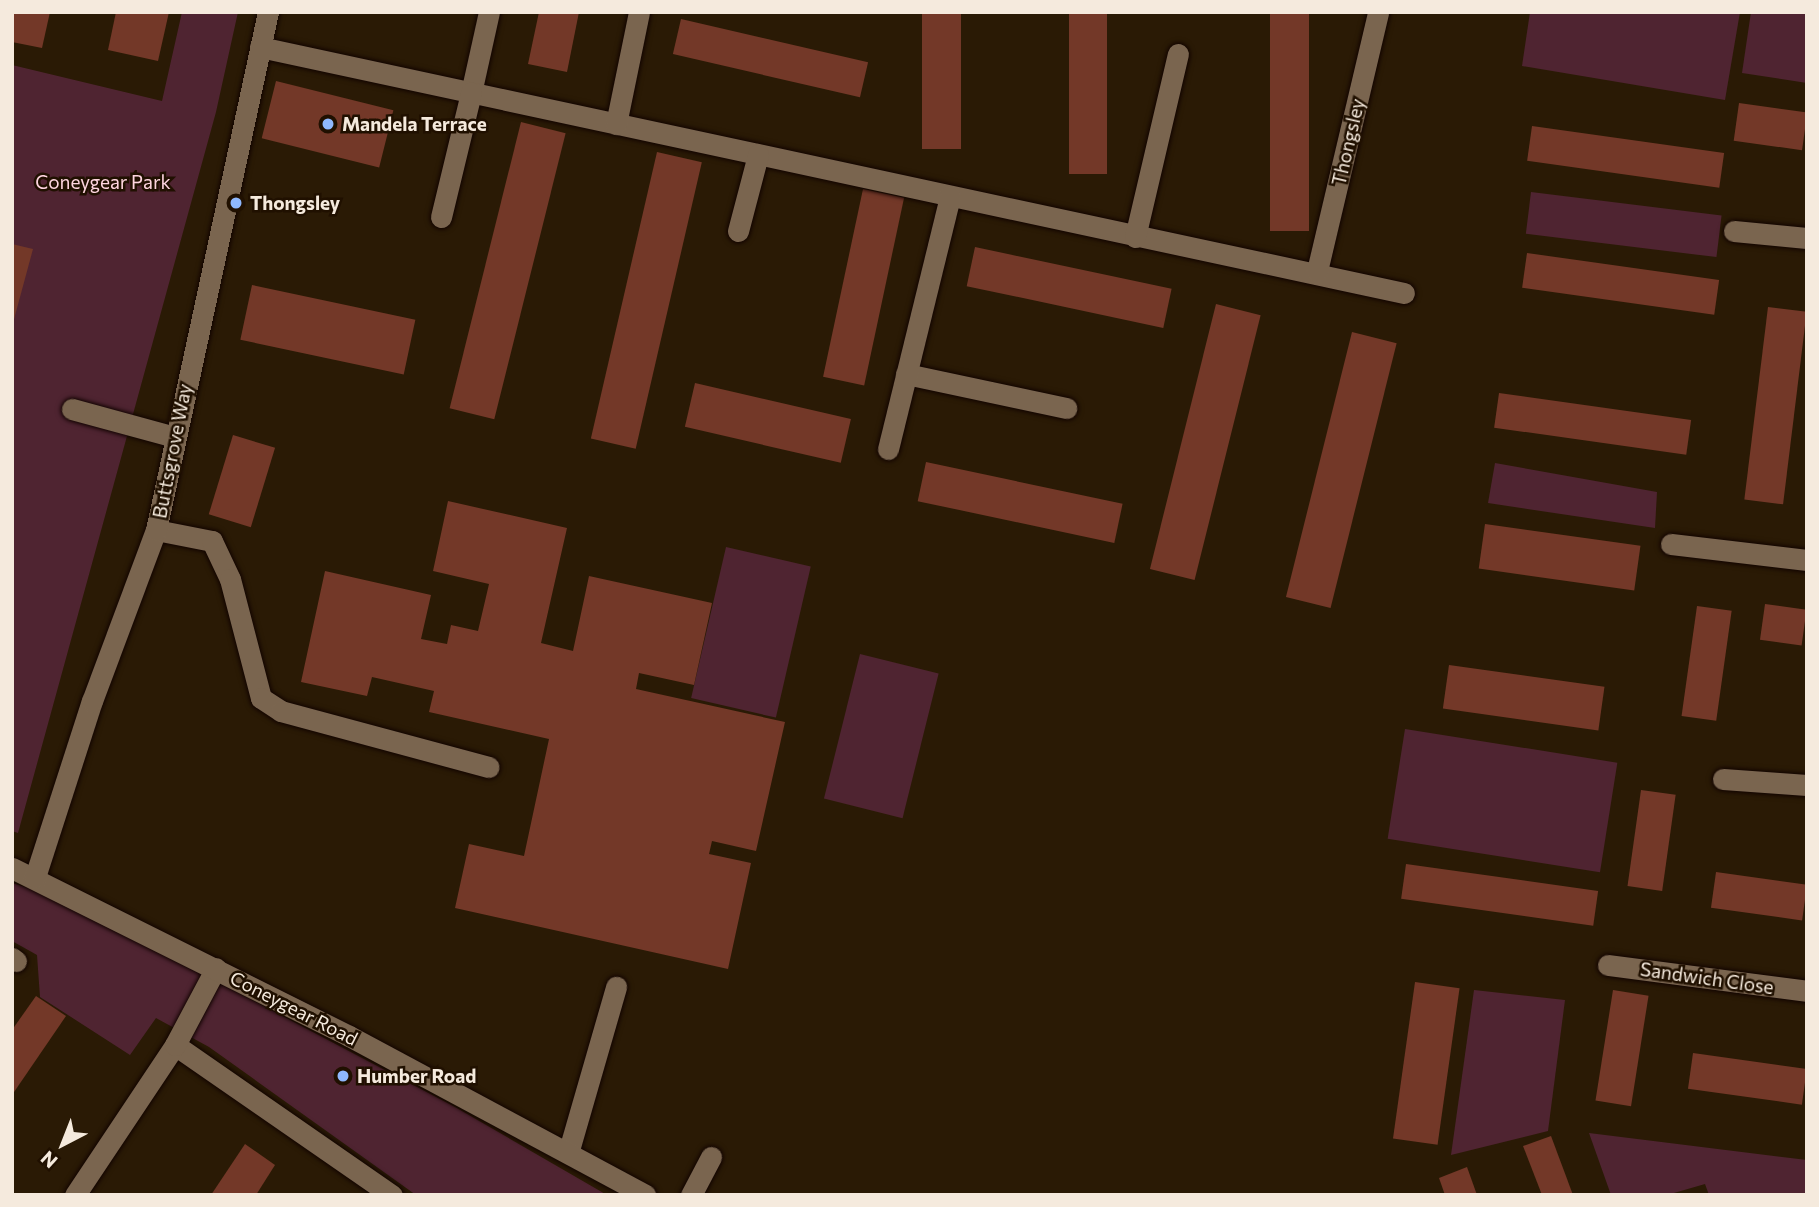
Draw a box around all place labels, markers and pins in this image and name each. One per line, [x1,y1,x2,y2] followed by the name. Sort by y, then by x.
[342,113,487,135] place label: Mandela Terrace
[320,116,336,132] marker: Mandela Terrace
[250,192,340,214] place label: Thongsley
[228,195,244,211] marker: Thongsley
[357,1065,476,1087] place label: Humber Road
[335,1068,351,1084] marker: Humber Road

